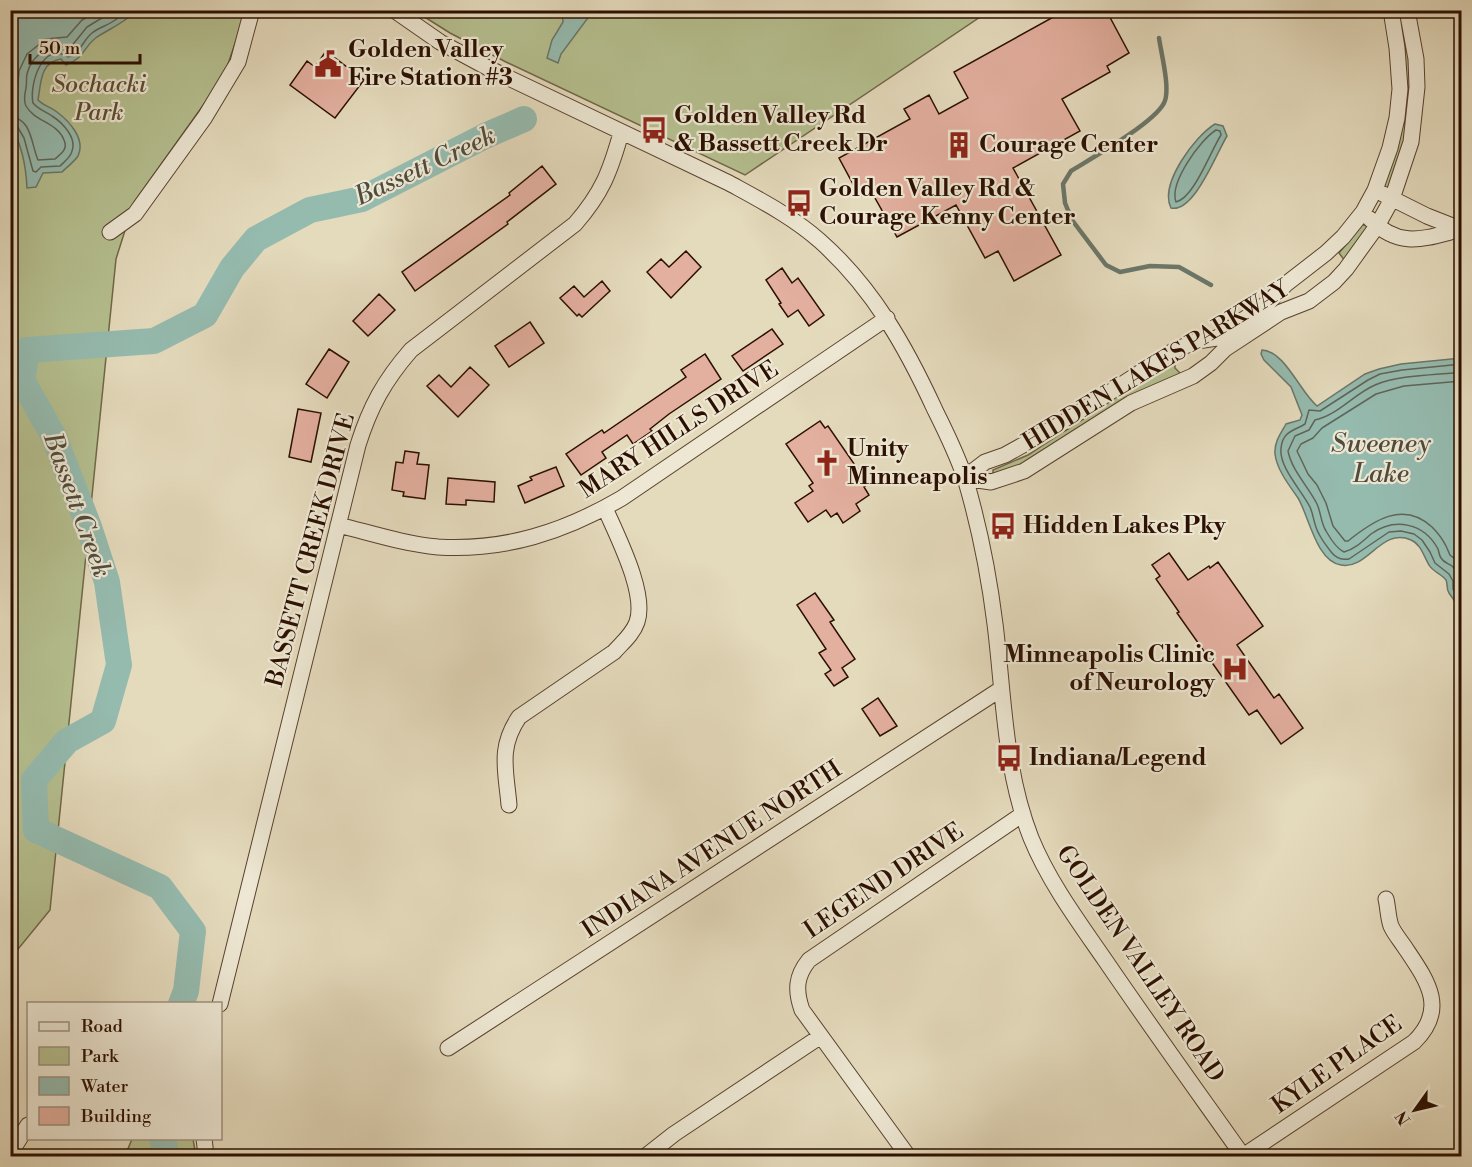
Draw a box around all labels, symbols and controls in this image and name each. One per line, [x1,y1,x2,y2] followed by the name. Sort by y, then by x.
[30,27,140,65] scale bar
[348,35,513,93] place label: Golden Valley Fire Station #3
[39,37,81,60] text: 50 m
[313,49,343,79] public building icon: Golden Valley Fire Station #3
[51,70,147,128] park label: Sochacki Park
[674,101,888,159] place label: Golden Valley Rd & Bassett Creek Dr
[639,115,669,145] bus stop icon: Golden Valley Rd & Bassett Creek Dr
[348,119,501,213] water label: Bassett Creek
[944,130,974,160] building icon: Courage Center
[979,130,1158,160] place label: Courage Center
[819,174,1076,232] place label: Golden Valley Rd & Courage Kenny Center
[784,188,814,218] bus stop icon: Golden Valley Rd & Courage Kenny Center
[1017,274,1296,458] street label: HIDDEN LAKES PARKWAY
[574,354,784,506] street label: MARY HILLS DRIVE
[260,410,362,691] street label: BASSETT CREEK DRIVE
[36,427,118,582] water label: Bassett Creek
[1331,428,1431,490] water label: Sweeney Lake
[847,434,987,492] place label: Unity Minneapolis
[812,448,842,478] church icon: Unity Minneapolis
[988,511,1018,541] bus stop icon: Hidden Lakes Pky
[1023,511,1227,541] place label: Hidden Lakes Pky
[1003,640,1216,698] place label: Minneapolis Clinic of Neurology
[1220,654,1250,684] hospital icon: Minneapolis Clinic of Neurology
[994,743,1024,773] bus stop icon: Indiana/Legend
[1029,743,1207,773] place label: Indiana/Legend
[576,755,848,945] street label: INDIANA AVENUE NORTH
[798,816,970,946] street label: LEGEND DRIVE
[1049,840,1231,1088] street label: GOLDEN VALLEY ROAD
[27,1002,222,1140] legend
[1266,1009,1408,1121] street label: KYLE PLACE
[81,1015,124,1038] text: Road
[81,1045,120,1068] text: Park
[80,1075,129,1098] text: Water
[1385,1080,1445,1140] north arrow
[80,1105,152,1128] text: Building
[1391,1107,1415,1129] text: N

